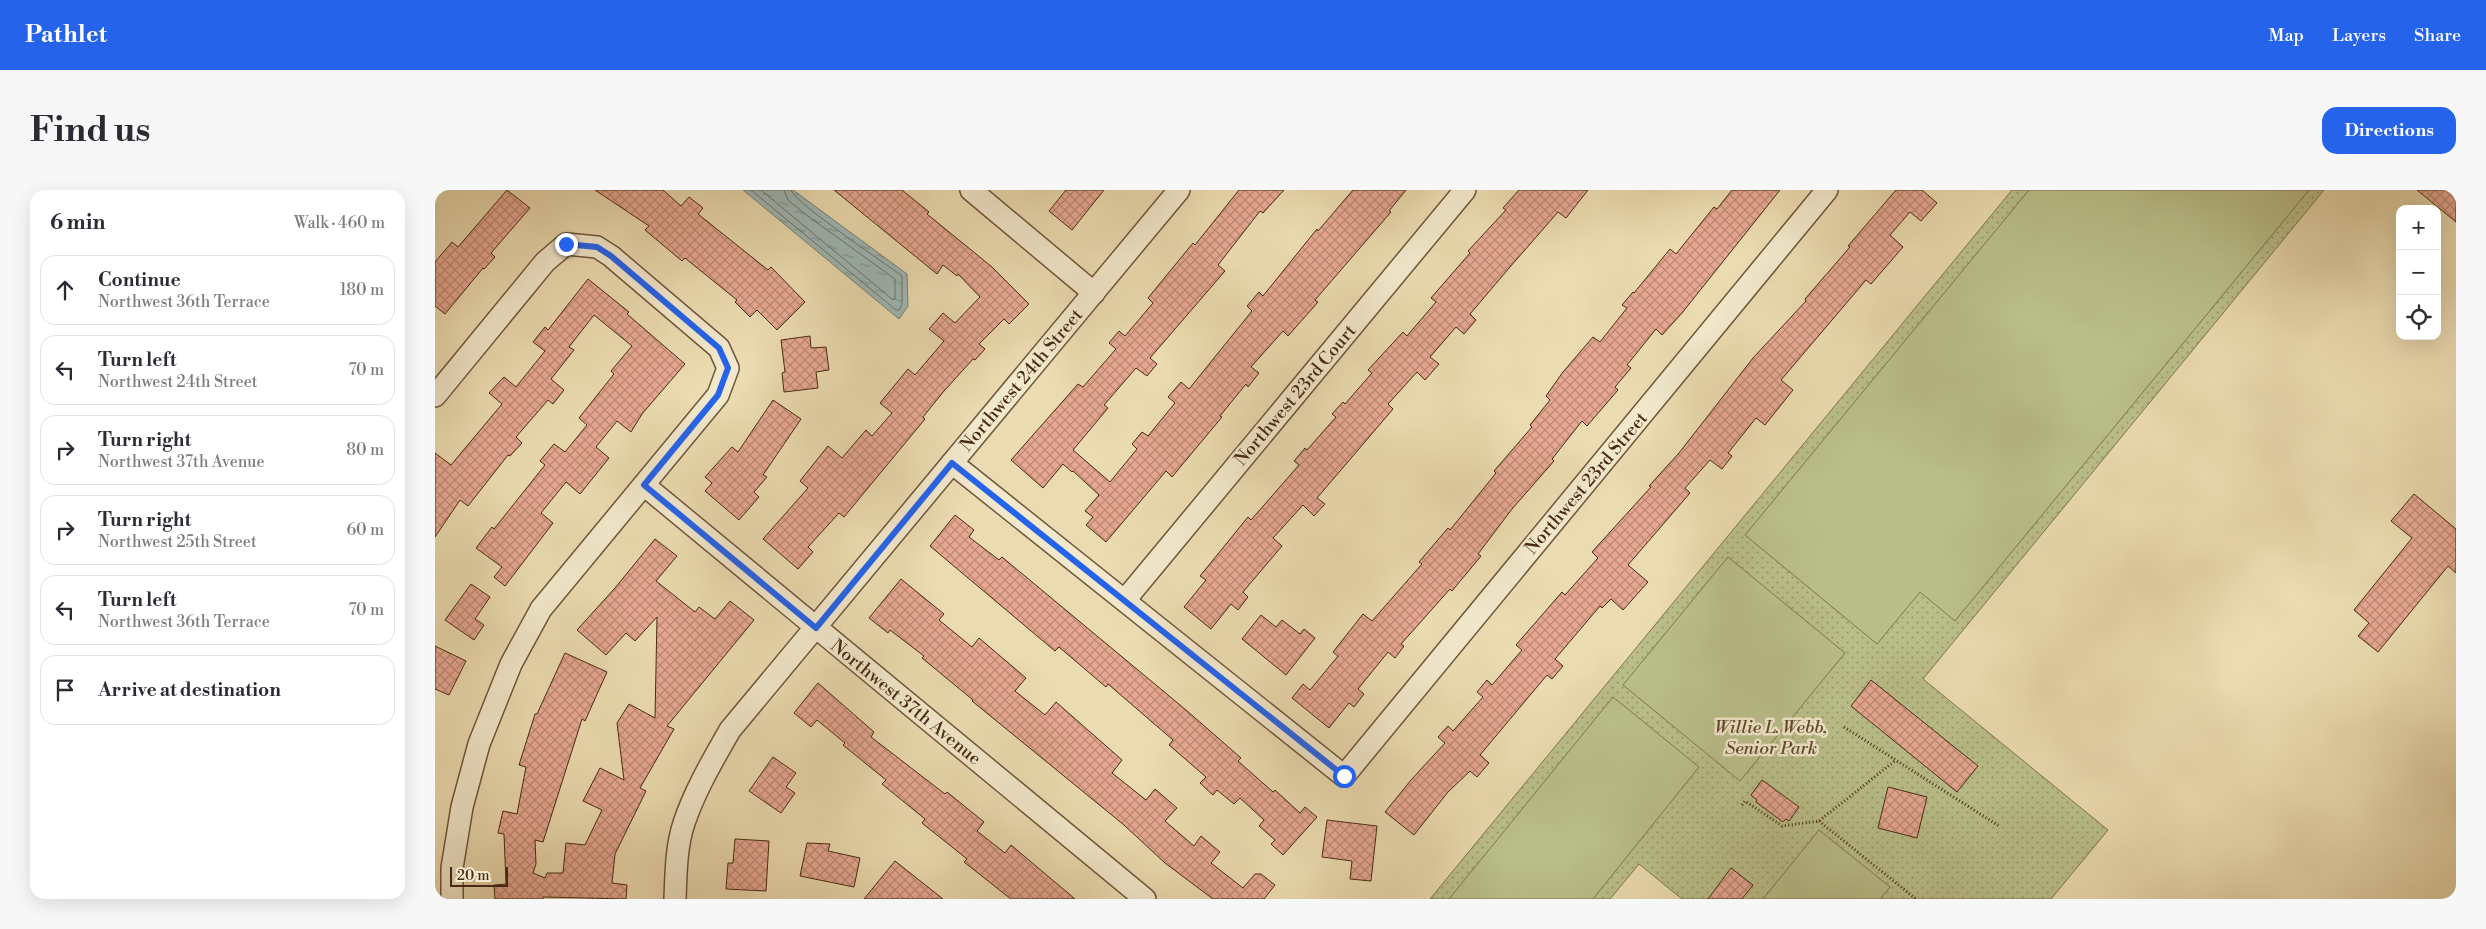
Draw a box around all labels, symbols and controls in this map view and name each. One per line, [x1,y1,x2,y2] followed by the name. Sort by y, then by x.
[25,20,107,50] text: Pathlet
[2269,24,2304,47] text: Map
[2332,24,2386,47] text: Layers
[2414,24,2461,47] text: Share
[2322,107,2456,154] button: Directions
[30,109,150,152] text: Find us
[2396,205,2441,340] map controls
[2396,205,2441,250] button: +
[50,210,105,236] text: 6 min
[294,213,385,233] text: Walk · 460 m
[555,233,578,256] route end
[2396,250,2441,295] button: −
[98,268,181,292] text: Continue
[51,276,79,304] icon: ahead
[340,280,384,300] text: 180 m
[98,292,270,312] text: Northwest 36th Terrace
[2396,295,2441,340] button: locate
[955,304,1088,456] street label: Northwest 24th Street
[1230,319,1362,471] street label: Northwest 23rd Court
[98,348,177,372] text: Turn left
[51,356,79,384] icon: left
[348,360,384,380] text: 70 m
[98,372,257,392] text: Northwest 24th Street
[1520,407,1653,559] street label: Northwest 23rd Street
[98,428,191,452] text: Turn right
[51,436,79,464] icon: right
[346,440,384,460] text: 80 m
[98,452,264,472] text: Northwest 37th Avenue
[98,508,191,532] text: Turn right
[51,516,79,544] icon: right
[346,520,384,540] text: 60 m
[98,532,257,552] text: Northwest 25th Street
[98,588,177,612] text: Turn left
[51,596,79,624] icon: left
[348,600,384,620] text: 70 m
[98,612,270,632] text: Northwest 36th Terrace
[826,635,986,770] street label: Northwest 37th Avenue
[51,676,79,704] icon: arrive
[98,678,281,702] text: Arrive at destination
[1715,716,1827,760] park label: Willie L. Webb, Senior Park
[1333,765,1356,788] route start
[450,864,507,887] scale bar
[457,867,489,885] text: 20 m

